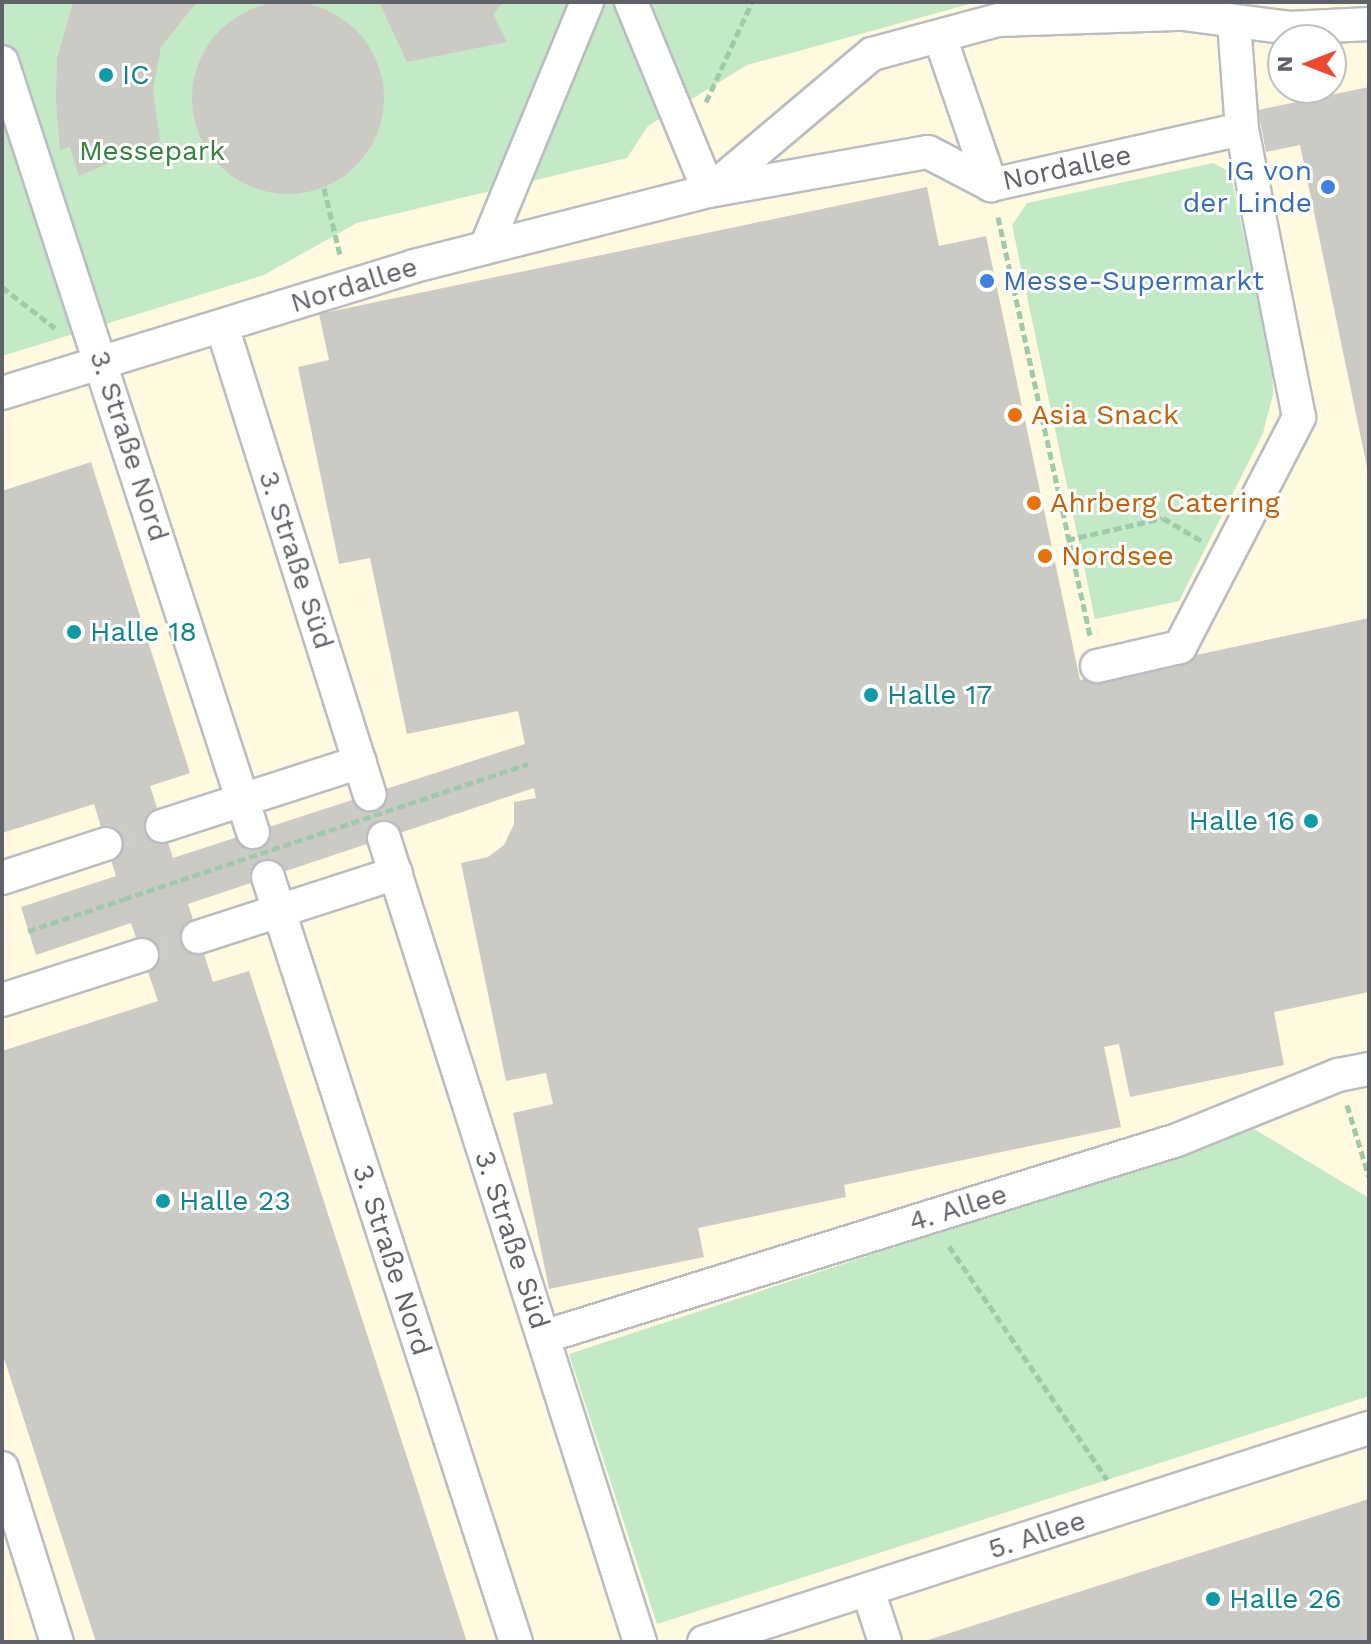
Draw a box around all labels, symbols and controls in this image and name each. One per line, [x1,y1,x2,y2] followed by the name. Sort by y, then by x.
[1267,24,1347,104] north arrow
[1272,56,1297,72] text: N
[122,58,149,92] place label: IC
[97,66,115,84] marker: IC
[79,134,225,168] park label: Messepark
[999,138,1135,198] street label: Nordallee
[1182,154,1312,220] place label: IG von der Linde
[1319,178,1337,196] marker: IG von der Linde
[286,250,422,320] street label: Nordallee
[1003,264,1264,298] place label: Messe-Supermarkt
[978,272,996,290] marker: Messe-Supermarkt
[82,346,176,546] street label: 3. Straße Nord
[1031,398,1179,432] place label: Asia Snack
[1006,406,1024,424] marker: Asia Snack
[251,467,341,653] street label: 3. Straße Süd
[1050,486,1280,520] place label: Ahrberg Catering
[1025,494,1043,512] marker: Ahrberg Catering
[1061,539,1174,573] place label: Nordsee
[1036,547,1054,565] marker: Nordsee
[90,615,197,649] place label: Halle 18
[65,623,83,641] marker: Halle 18
[887,678,993,712] place label: Halle 17
[862,686,880,704] marker: Halle 17
[1188,804,1295,838] place label: Halle 16
[1302,812,1320,830] marker: Halle 16
[467,1147,557,1333] street label: 3. Straße Süd
[345,1160,439,1360] street label: 3. Straße Nord
[904,1177,1012,1239] street label: 4. Allee
[179,1184,291,1218] place label: Halle 23
[154,1192,172,1210] marker: Halle 23
[984,1503,1090,1567] street label: 5. Allee
[1229,1582,1341,1616] place label: Halle 26
[1204,1590,1222,1608] marker: Halle 26

